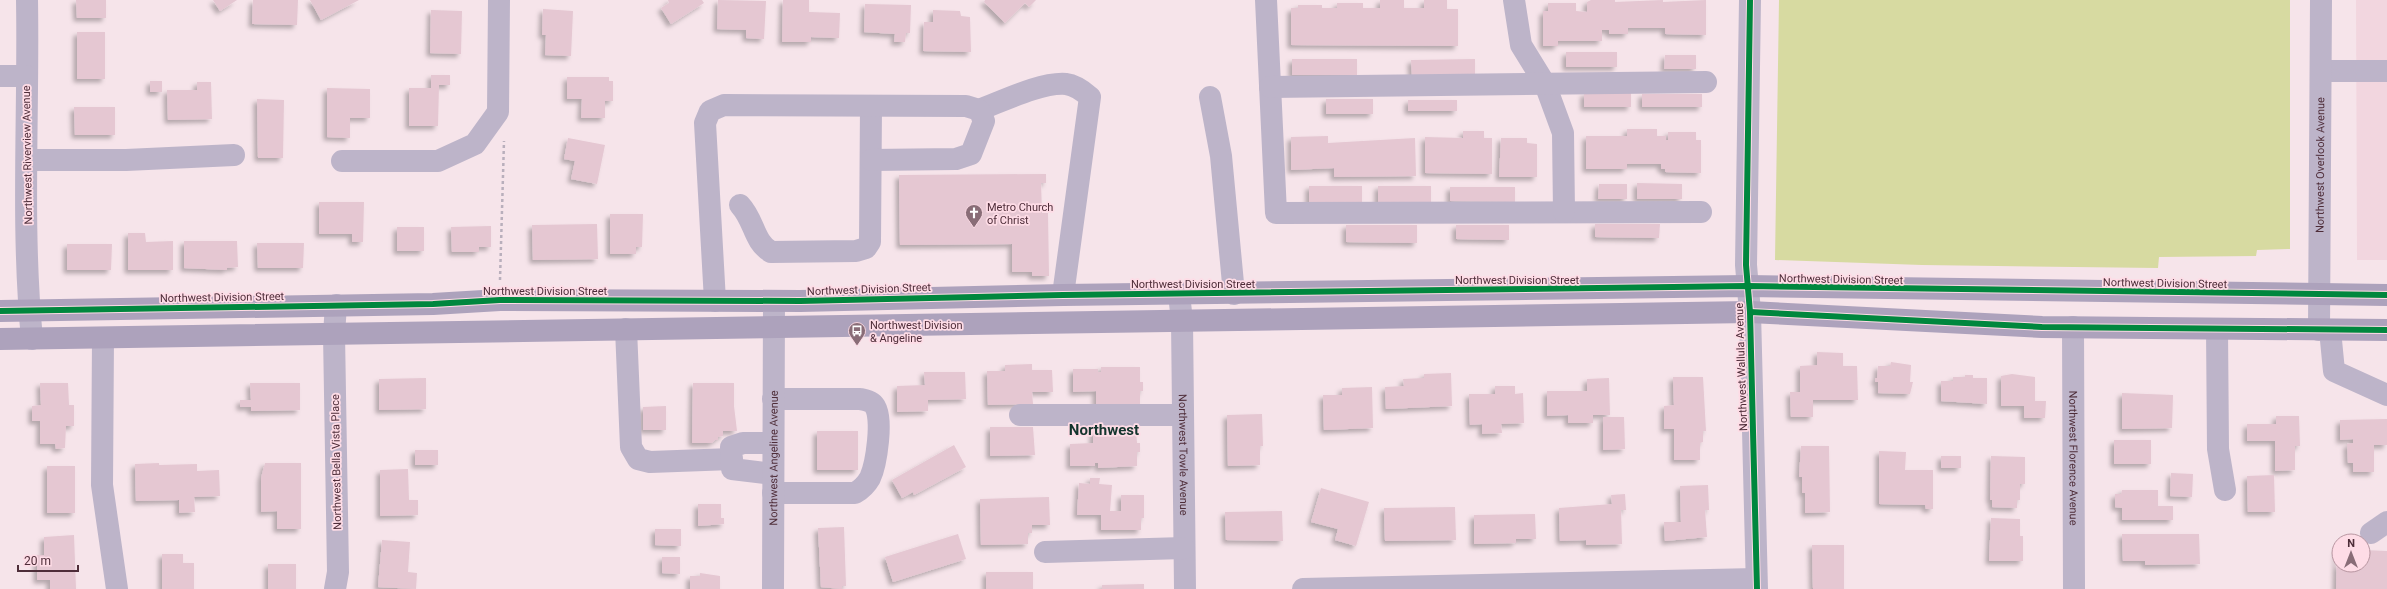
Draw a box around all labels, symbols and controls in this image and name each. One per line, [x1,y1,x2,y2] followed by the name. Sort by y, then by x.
[20,85,35,225] street label: Northwest Riverview Avenue
[2314,97,2327,233] street label: Northwest Overlook Avenue
[987,201,1053,227] place label: Metro Church of Christ
[964,203,984,228] church icon: Metro Church of Christ
[1779,272,1904,287] street label: Northwest Division Street
[1455,274,1580,287] street label: Northwest Division Street
[2103,276,2228,291] street label: Northwest Division Street
[1131,278,1256,291] street label: Northwest Division Street
[807,281,932,298] street label: Northwest Division Street
[483,285,608,298] street label: Northwest Division Street
[160,290,285,305] street label: Northwest Division Street
[1733,303,1750,431] street label: Northwest Wallula Avenue
[870,319,962,345] place label: Northwest Division & Angeline
[847,321,867,346] bus stop icon: Northwest Division & Angeline
[767,390,781,526] street label: Northwest Angeline Avenue
[2066,390,2080,526] street label: Northwest Florence Avenue
[329,394,344,530] street label: Northwest Bella Vista Place
[1176,394,1190,516] street label: Northwest Towle Avenue
[1069,421,1139,439] district label: Northwest
[2331,533,2371,573] north arrow
[2347,537,2355,550] text: N
[18,547,78,573] scale bar
[24,554,51,568] text: 20 m

